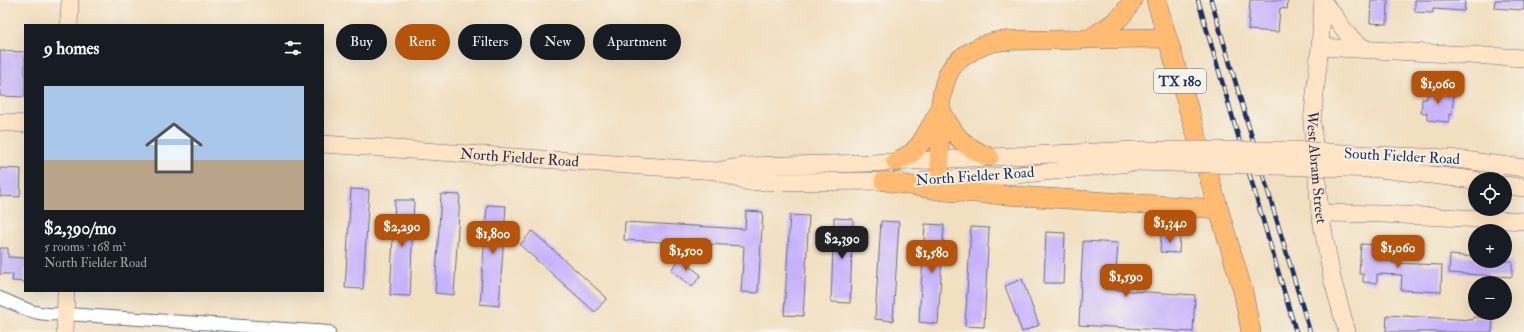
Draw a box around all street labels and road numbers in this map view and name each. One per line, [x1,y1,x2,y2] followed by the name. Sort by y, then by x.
[1154,69,1206,93] road number: TX 180
[1302,109,1331,225] street label: West Abram Street
[460,144,580,172] street label: North Fielder Road
[1343,144,1461,169] street label: South Fielder Road
[915,163,1036,190] street label: North Fielder Road

